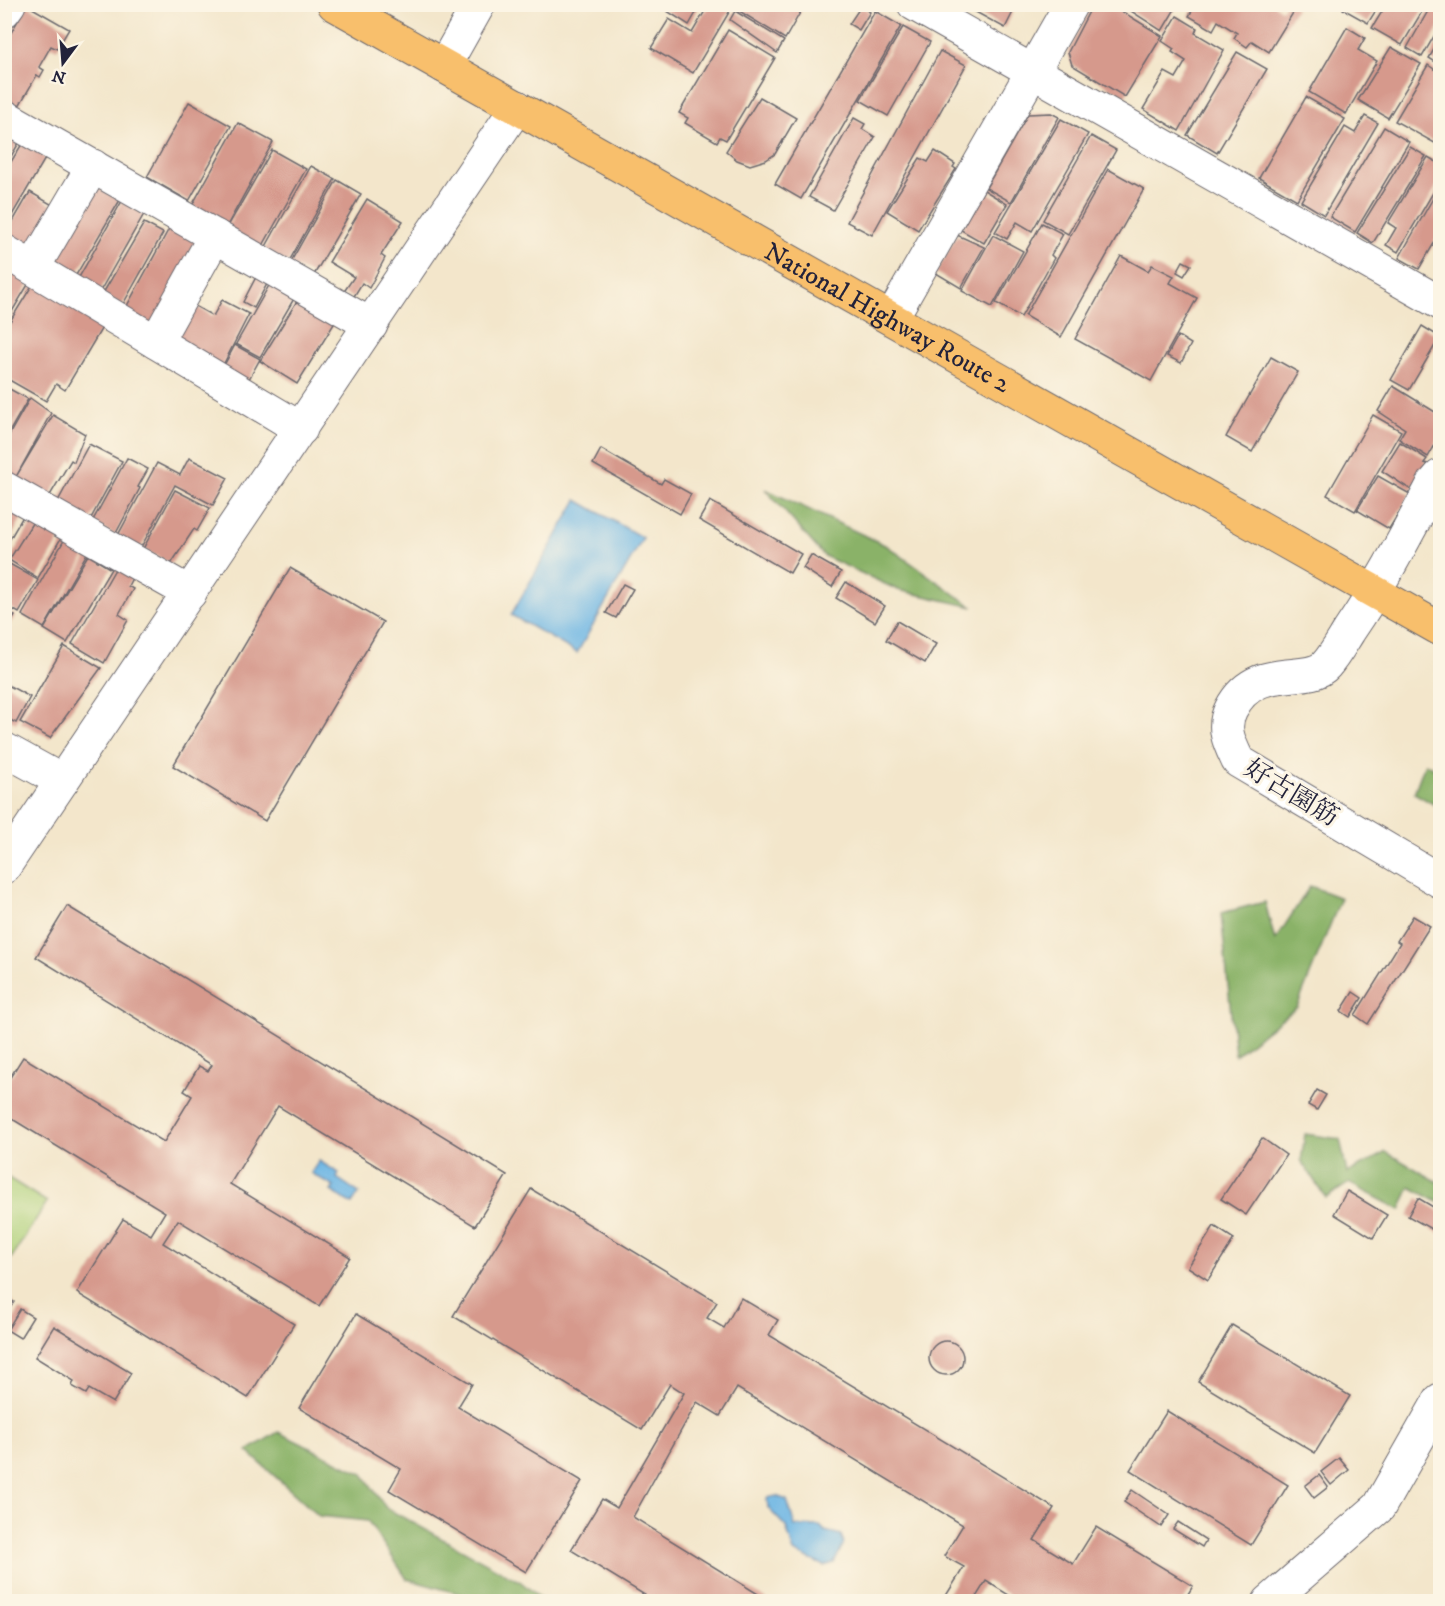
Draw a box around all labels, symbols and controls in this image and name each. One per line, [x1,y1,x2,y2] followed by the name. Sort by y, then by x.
[33,33,93,93] north arrow
[50,65,68,88] text: N
[758,236,1016,401] street label: National Highway Route 2
[1238,752,1344,834] street label: 好古園筋

